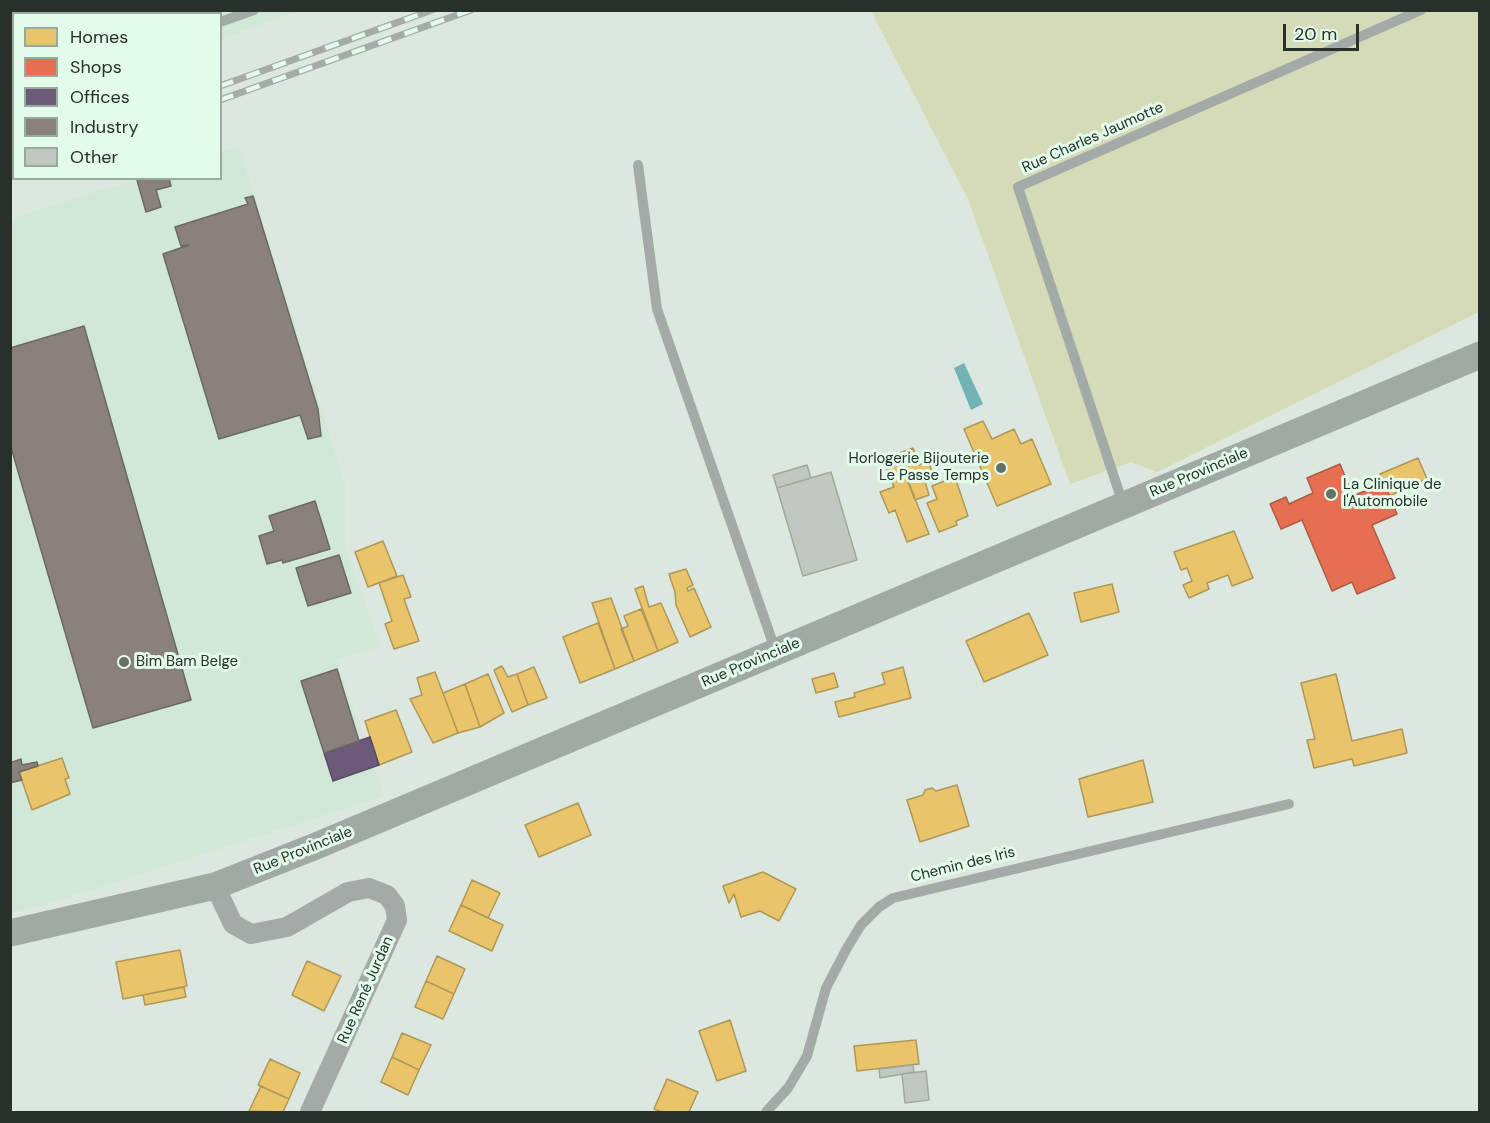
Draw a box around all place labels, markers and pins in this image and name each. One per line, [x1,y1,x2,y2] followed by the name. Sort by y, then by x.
[849,450,989,485] place label: Horlogerie Bijouterie Le Passe Temps
[994,461,1008,475] marker: Horlogerie Bijouterie Le Passe Temps
[1343,476,1441,511] place label: La Clinique de l'Automobile
[1324,487,1338,501] marker: La Clinique de l'Automobile
[136,653,238,671] place label: Bim Bam Belge
[117,655,131,669] marker: Bim Bam Belge

